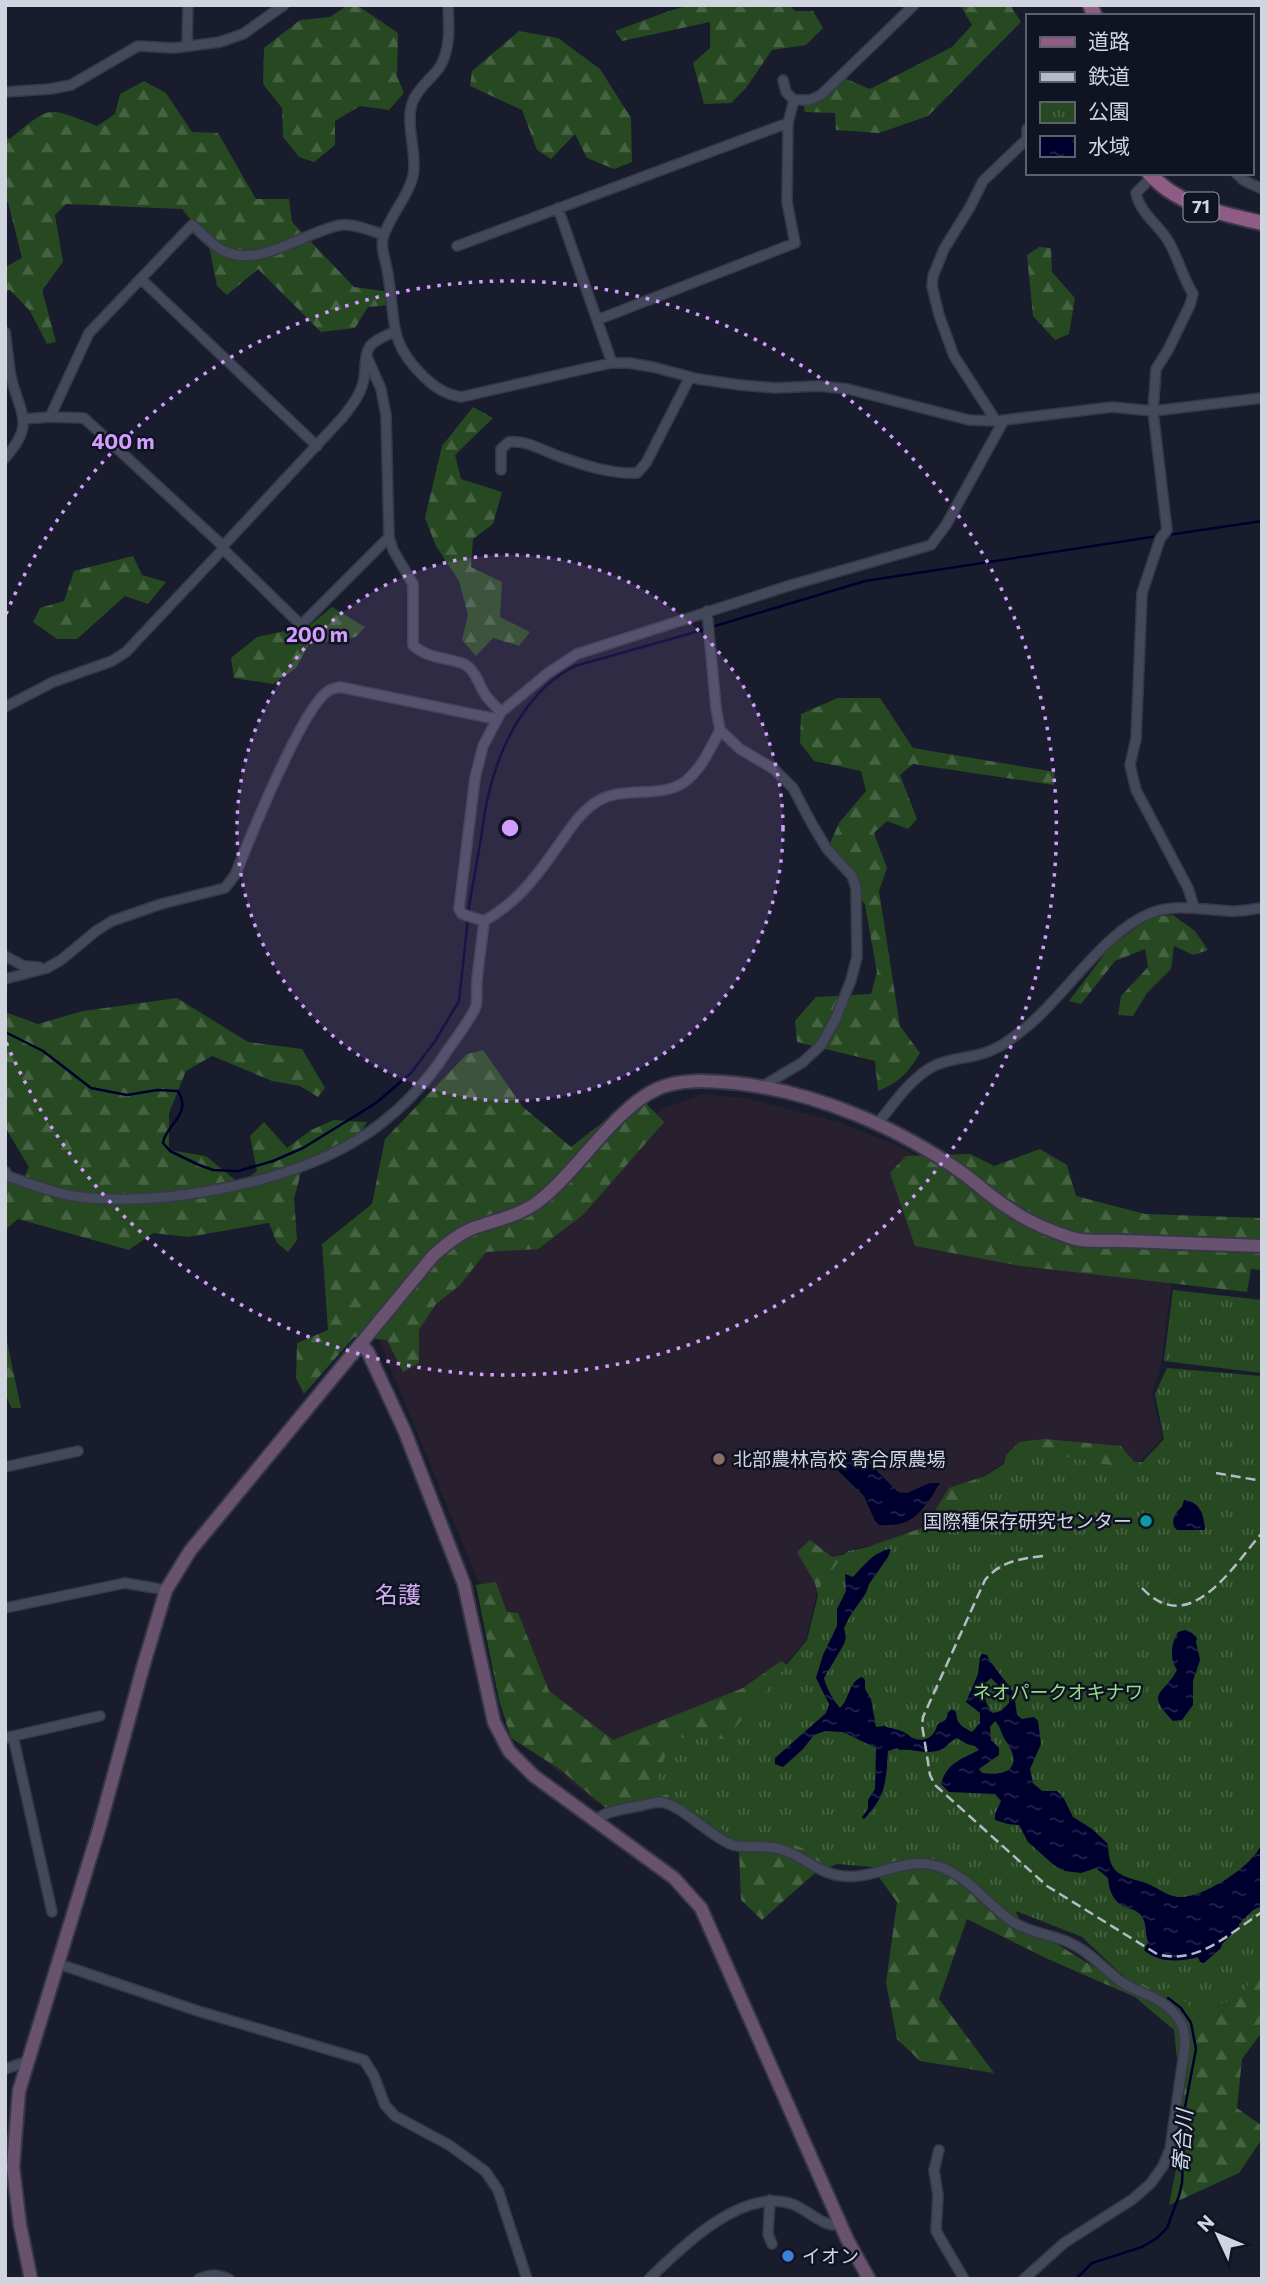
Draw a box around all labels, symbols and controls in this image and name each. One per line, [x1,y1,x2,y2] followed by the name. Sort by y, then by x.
[1026,14,1253,175] legend
[1088,28,1130,53] text: 道路
[1088,63,1130,88] text: 鉄道
[1088,98,1130,123] text: 公園
[1088,133,1130,158] text: 水域
[1184,192,1218,222] road number: 71
[91,428,155,453] text: 400 m
[286,621,348,646] text: 200 m
[498,816,522,840] centre of rings
[733,1447,946,1470] place label: 北部農林高校 寄合原農場
[711,1451,727,1467] marker: 北部農林高校 寄合原農場
[923,1509,1132,1532] place label: 国際種保存研究センター
[1138,1513,1154,1529] marker: 国際種保存研究センター
[375,1580,421,1608] district label: 名護
[972,1680,1144,1703] park label: ネオパークオキナワ
[1167,2107,1196,2173] water label: 寄合川
[1183,2200,1253,2270] north arrow
[1192,2210,1219,2236] text: N
[802,2244,859,2267] place label: イオン
[780,2248,796,2264] marker: イオン

